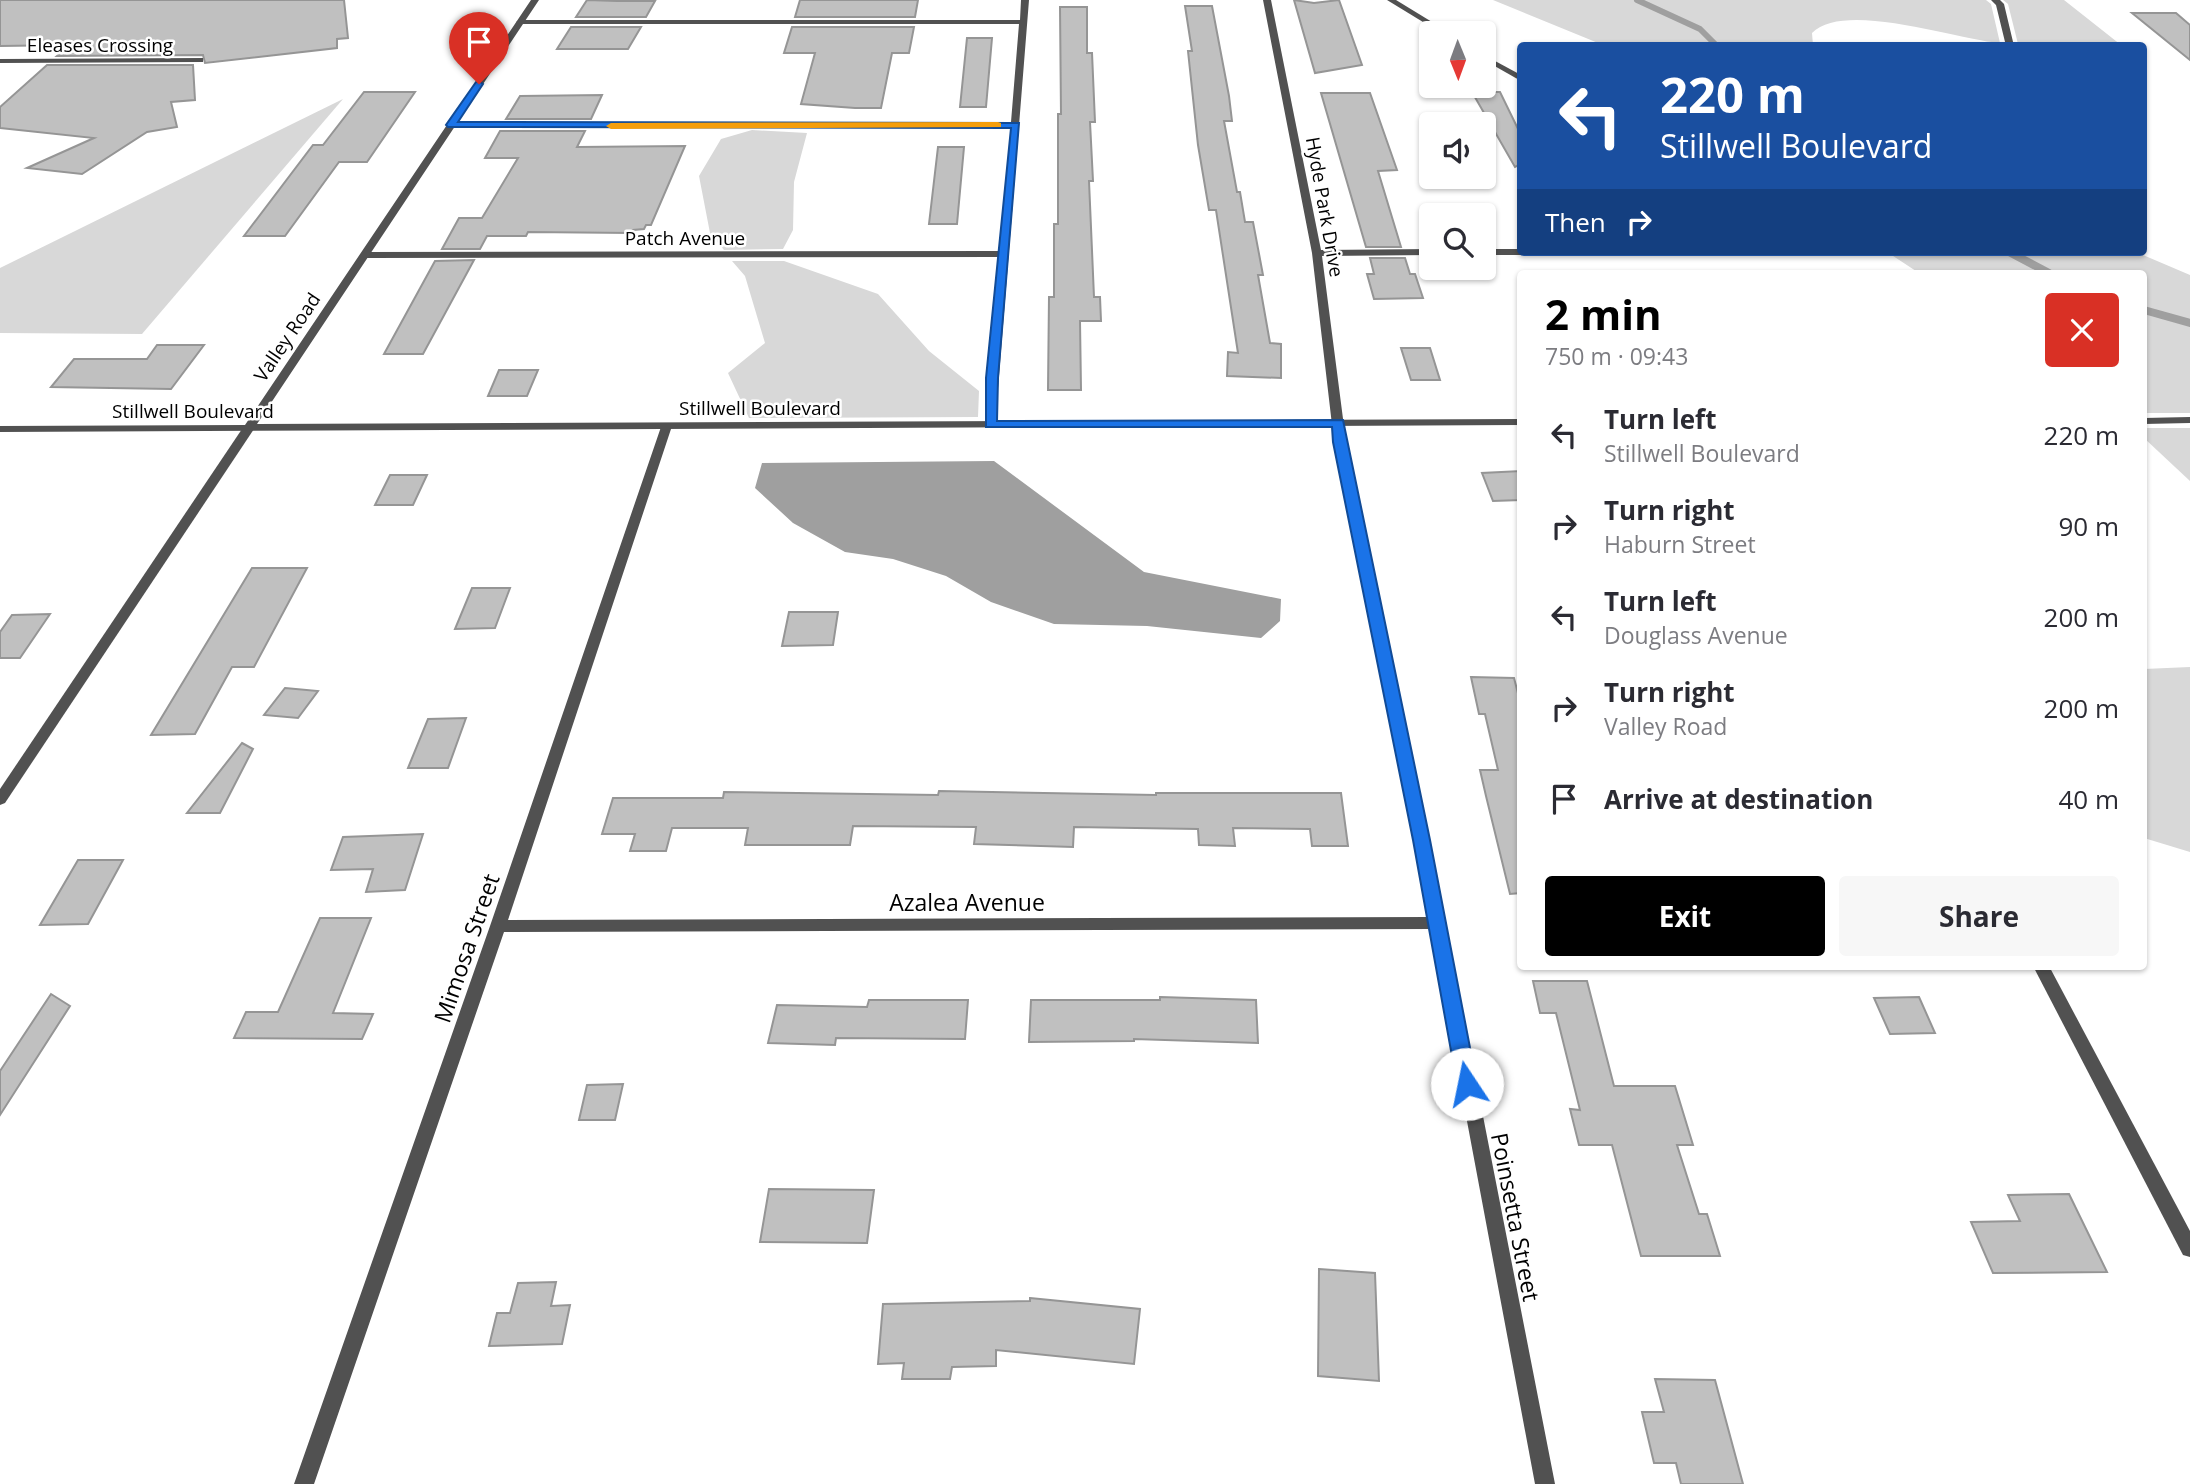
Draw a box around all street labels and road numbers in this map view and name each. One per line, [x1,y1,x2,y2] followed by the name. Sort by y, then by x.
[27,32,173,58] street label: Eleases Crossing
[1300,135,1350,279] street label: Hyde Park Drive
[625,225,745,251] street label: Patch Avenue
[248,287,326,387] street label: Valley Road
[679,395,841,421] street label: Stillwell Boulevard
[112,398,274,424] street label: Stillwell Boulevard
[426,869,506,1027] street label: Mimosa Street
[889,886,1045,918] street label: Azalea Avenue
[1484,1130,1548,1304] street label: Poinsetta Street

